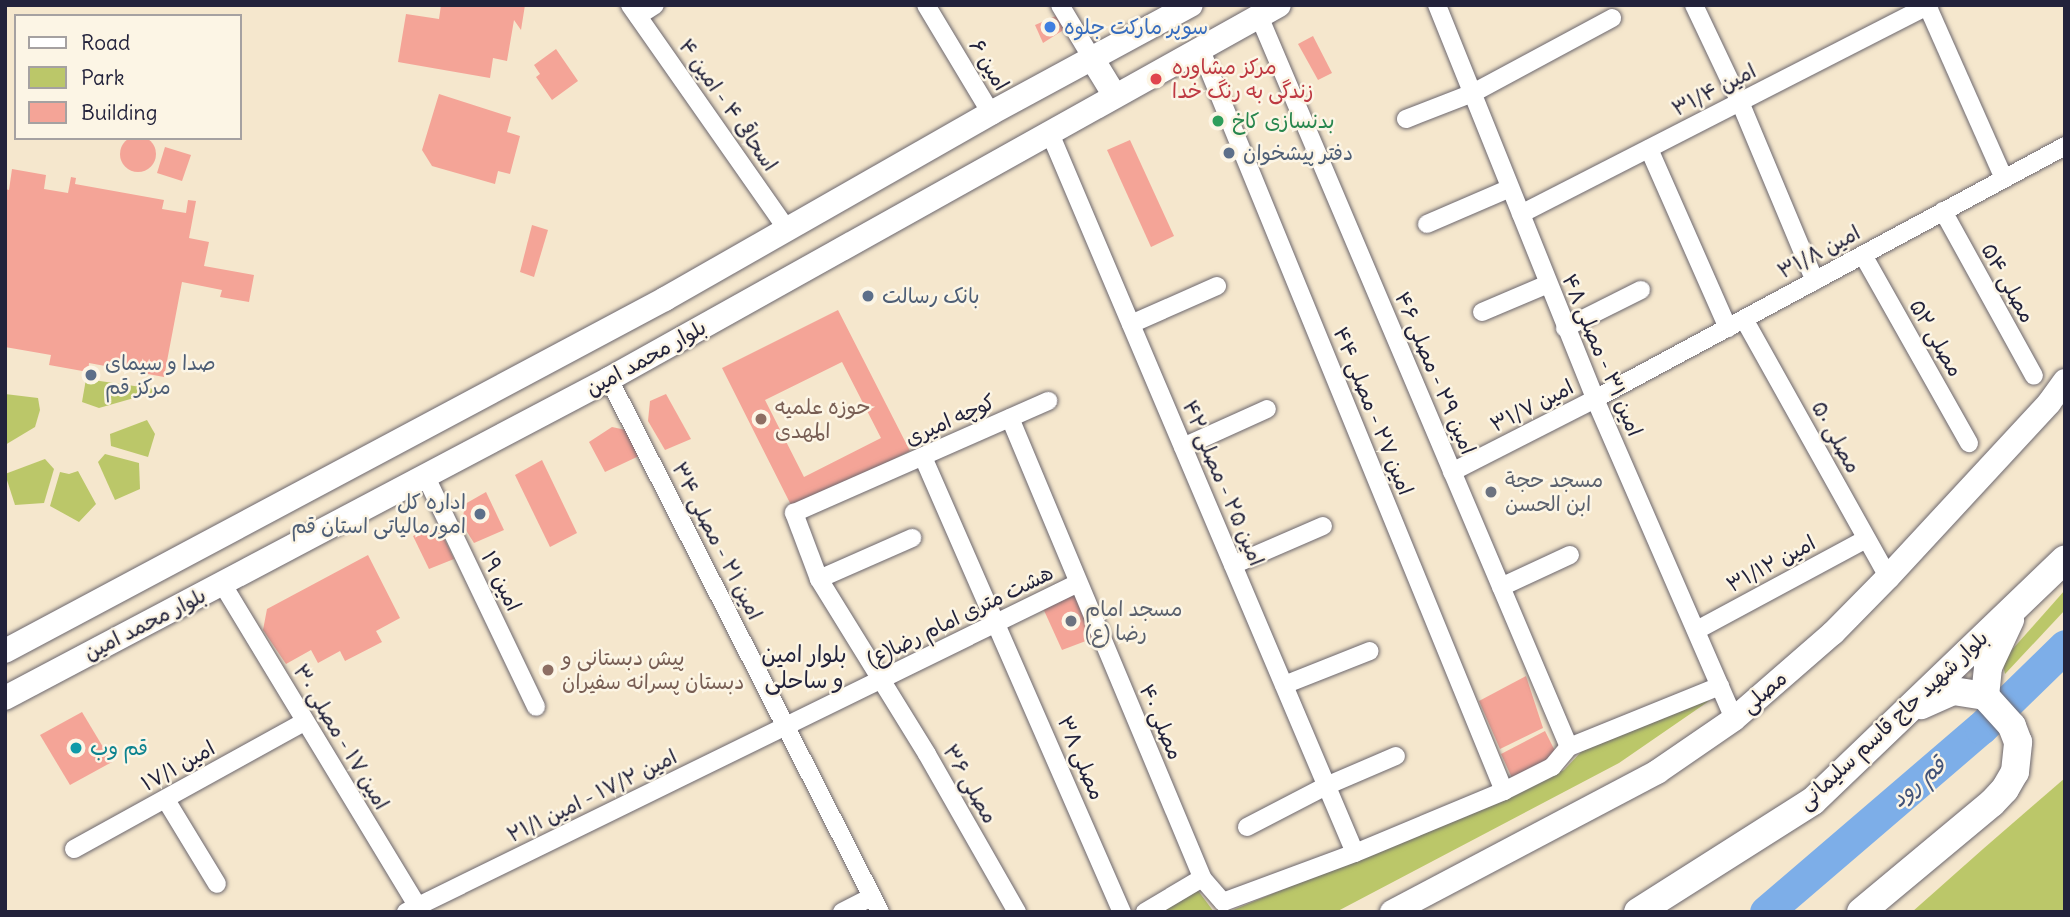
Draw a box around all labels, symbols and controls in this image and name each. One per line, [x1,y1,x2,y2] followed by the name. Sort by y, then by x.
[14,14,242,140] legend
[1064,14,1208,40] place label: سوپر مارکت جلوه
[1042,19,1058,35] marker: سوپر مارکت جلوه
[81,29,130,56] text: Road
[673,34,783,176] street label: اسحاقی ۴ - امین ۴
[964,35,1014,95] street label: امین ۶
[1172,54,1314,104] place label: مرکز مشاوره زندگی به رنگ خدا
[1668,58,1760,122] street label: امین ۳۱/۴
[81,64,124,91] text: Park
[1146,69,1166,89] marker: مرکز مشاوره زندگی به رنگ خدا
[81,99,157,126] text: Building
[1232,108,1335,134] place label: بدنسازی کاخ
[1210,113,1226,129] marker: بدنسازی کاخ
[1243,140,1353,166] place label: دفتر پیشخوان
[1221,145,1237,161] marker: دفتر پیشخوان
[1773,220,1865,284] street label: امین ۳۱/۸
[1976,239,2040,327] street label: مصلی ۵۴
[1556,270,1648,440] street label: امین ۳۱ - مصلی ۴۸
[882,283,980,309] place label: بانک رسالت
[860,288,876,304] marker: بانک رسالت
[1389,288,1481,458] street label: امین ۲۹ - مصلی ۴۶
[1904,295,1968,381] street label: مصلی ۵۲
[581,315,711,401] street label: بلوار محمد امین
[1328,323,1418,499] street label: امین ۲۷ - مصلی ۴۴
[105,350,216,400] place label: صدا و سیمای مرکز قم
[83,367,99,383] marker: صدا و سیمای مرکز قم
[1486,374,1578,438] street label: امین ۳۱/۷
[901,389,999,451] street label: کوچه امیری
[775,394,871,444] place label: حوزه علمیه المهدی
[1177,396,1269,570] street label: امین ۲۵ - مصلی ۴۲
[1806,397,1866,477] street label: مصلی ۵۰
[753,411,769,427] marker: حوزه علمیه المهدی
[666,458,768,624] street label: امین ۲۱ - مصلی ۳۴
[1505,467,1603,517] place label: مسجد حجة ابن الحسن
[1483,484,1499,500] marker: مسجد حجة ابن الحسن
[291,489,466,539] place label: اداره کل امورمالیاتی استان قم
[472,506,488,522] marker: اداره کل امورمالیاتی استان قم
[1722,530,1820,598] street label: امین ۳۱/۱۲
[476,547,526,615] street label: امین ۱۹
[863,560,1057,672] street label: هشت متری امام رضا(ع)
[80,582,210,666] street label: بلوار محمد امین
[1085,596,1182,646] place label: مسجد امام رضا (ع)
[1063,613,1079,629] marker: مسجد امام رضا (ع)
[1793,625,1993,815] street label: بلوار شهید حاج قاسم سلیمانی
[761,640,847,694] district label: بلوار امین و ساحلی
[562,645,744,695] place label: پیش دبستانی و دبستان پسرانه سفیران
[288,660,394,814] street label: امین ۱۷ - مصلی ۳۰
[540,662,556,678] marker: پیش دبستانی و دبستان پسرانه سفیران
[1736,665,1792,719] street label: مصلی
[1134,680,1188,764] street label: مصلی ۴۰
[1052,712,1110,804] street label: مصلی ۳۸
[90,735,148,761] place label: قم وب
[137,736,219,796] street label: امین ۱۷/۱
[68,740,84,756] marker: قم وب
[937,740,1003,828] street label: مصلی ۳۶
[503,744,681,848] street label: امین ۱۷/۲ - امین ۲۱/۱
[1885,751,1951,813] water label: قم رود

